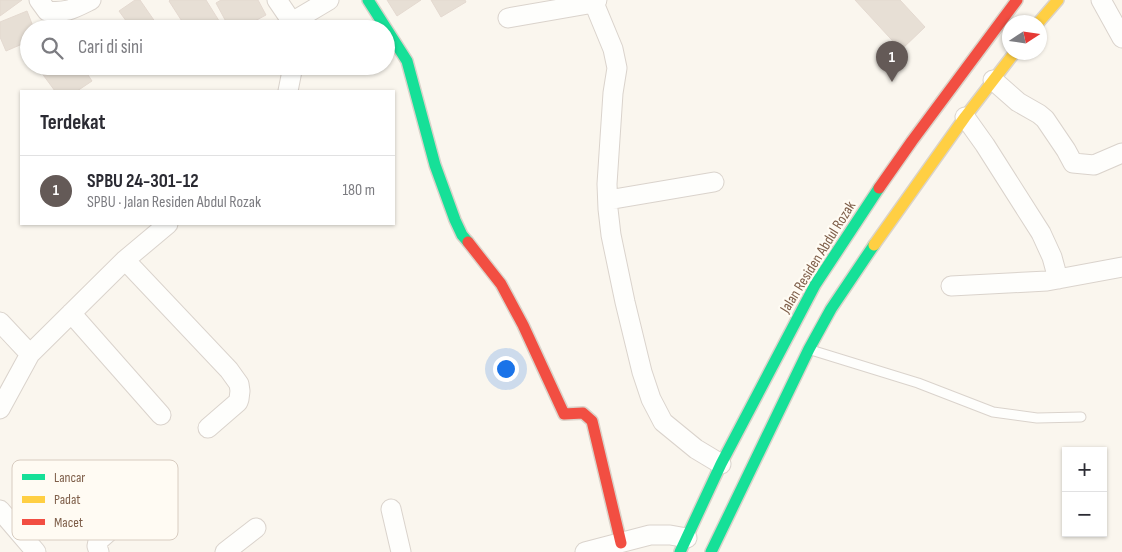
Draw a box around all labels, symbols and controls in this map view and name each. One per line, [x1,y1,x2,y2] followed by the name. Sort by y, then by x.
[1002,15,1047,60] north arrow
[20,20,395,75] search box
[38,34,66,62] icon: search
[78,36,143,59] text: Cari di sini
[876,41,908,82] pin: 1
[40,110,106,135] text: Terdekat
[87,170,199,193] text: SPBU 24-301-12
[53,181,59,200] text: 1
[342,181,375,200] text: 180 m
[87,193,261,212] text: SPBU · Jalan Residen Abdul Rozak
[775,197,860,317] street label: Jalan Residen Abdul Rozak
[493,356,519,382] your location
[1062,447,1107,537] map controls
[1062,447,1107,492] button: +
[12,460,178,540] legend
[54,469,85,486] text: Lancar
[54,491,81,508] text: Padat
[1062,492,1107,537] button: −
[54,514,83,531] text: Macet

